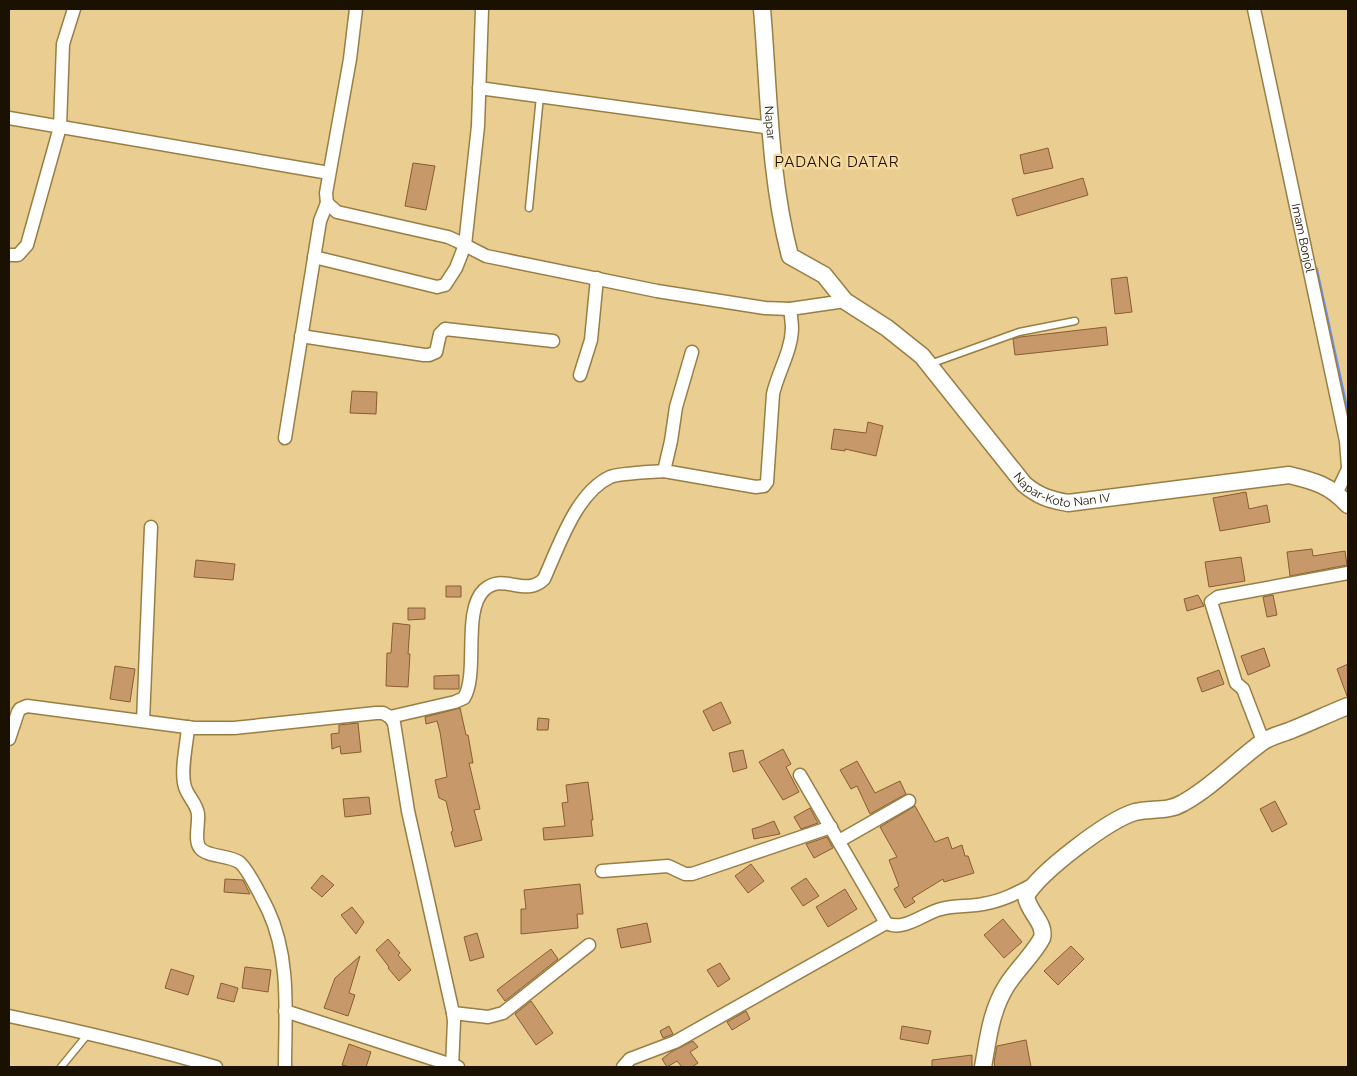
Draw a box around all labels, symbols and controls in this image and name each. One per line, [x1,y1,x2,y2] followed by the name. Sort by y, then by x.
[762,105,778,141] street label: Napar
[775,153,899,171] district label: PADANG DATAR
[1289,202,1317,274] street label: Imam Bonjol
[1011,470,1111,510] street label: Napar-Koto Nan IV

